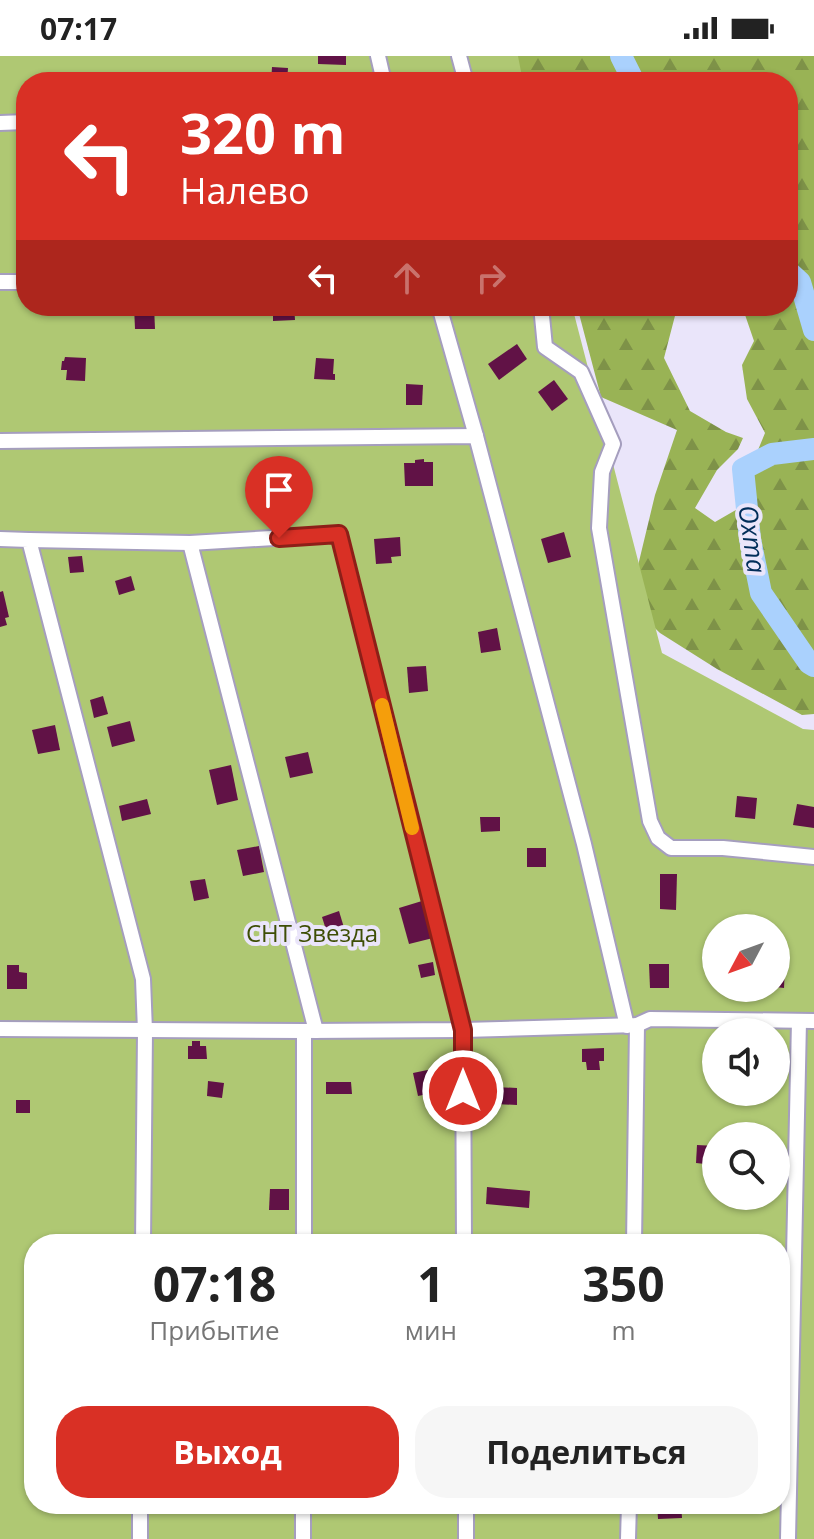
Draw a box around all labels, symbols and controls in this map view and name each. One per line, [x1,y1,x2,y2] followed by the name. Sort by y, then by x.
[40,8,117,49] text: 07:17
[180,94,346,170] text: 320 m
[48,104,152,208] icon: left
[180,166,310,215] text: Налево
[301,256,345,300] icon: left
[385,256,429,300] icon: ahead
[469,256,513,300] icon: right
[245,456,313,538] pin
[257,468,301,512] icon: arrive
[730,503,776,576] water label: Охта
[702,914,790,1002] north arrow
[702,914,790,1210] map controls
[246,916,378,949] park label: СНТ Звезда
[702,1018,790,1106] button: sound
[421,1049,505,1133] position arrow
[702,1122,790,1210] button: search
[153,1251,276,1316] text: 07:18
[417,1251,445,1316] text: 1
[582,1251,665,1316] text: 350
[149,1312,280,1348] text: Прибытие
[405,1312,457,1348] text: мин
[611,1312,635,1348] text: m
[56,1406,399,1498] button: Выход
[415,1406,758,1498] button: Поделиться

